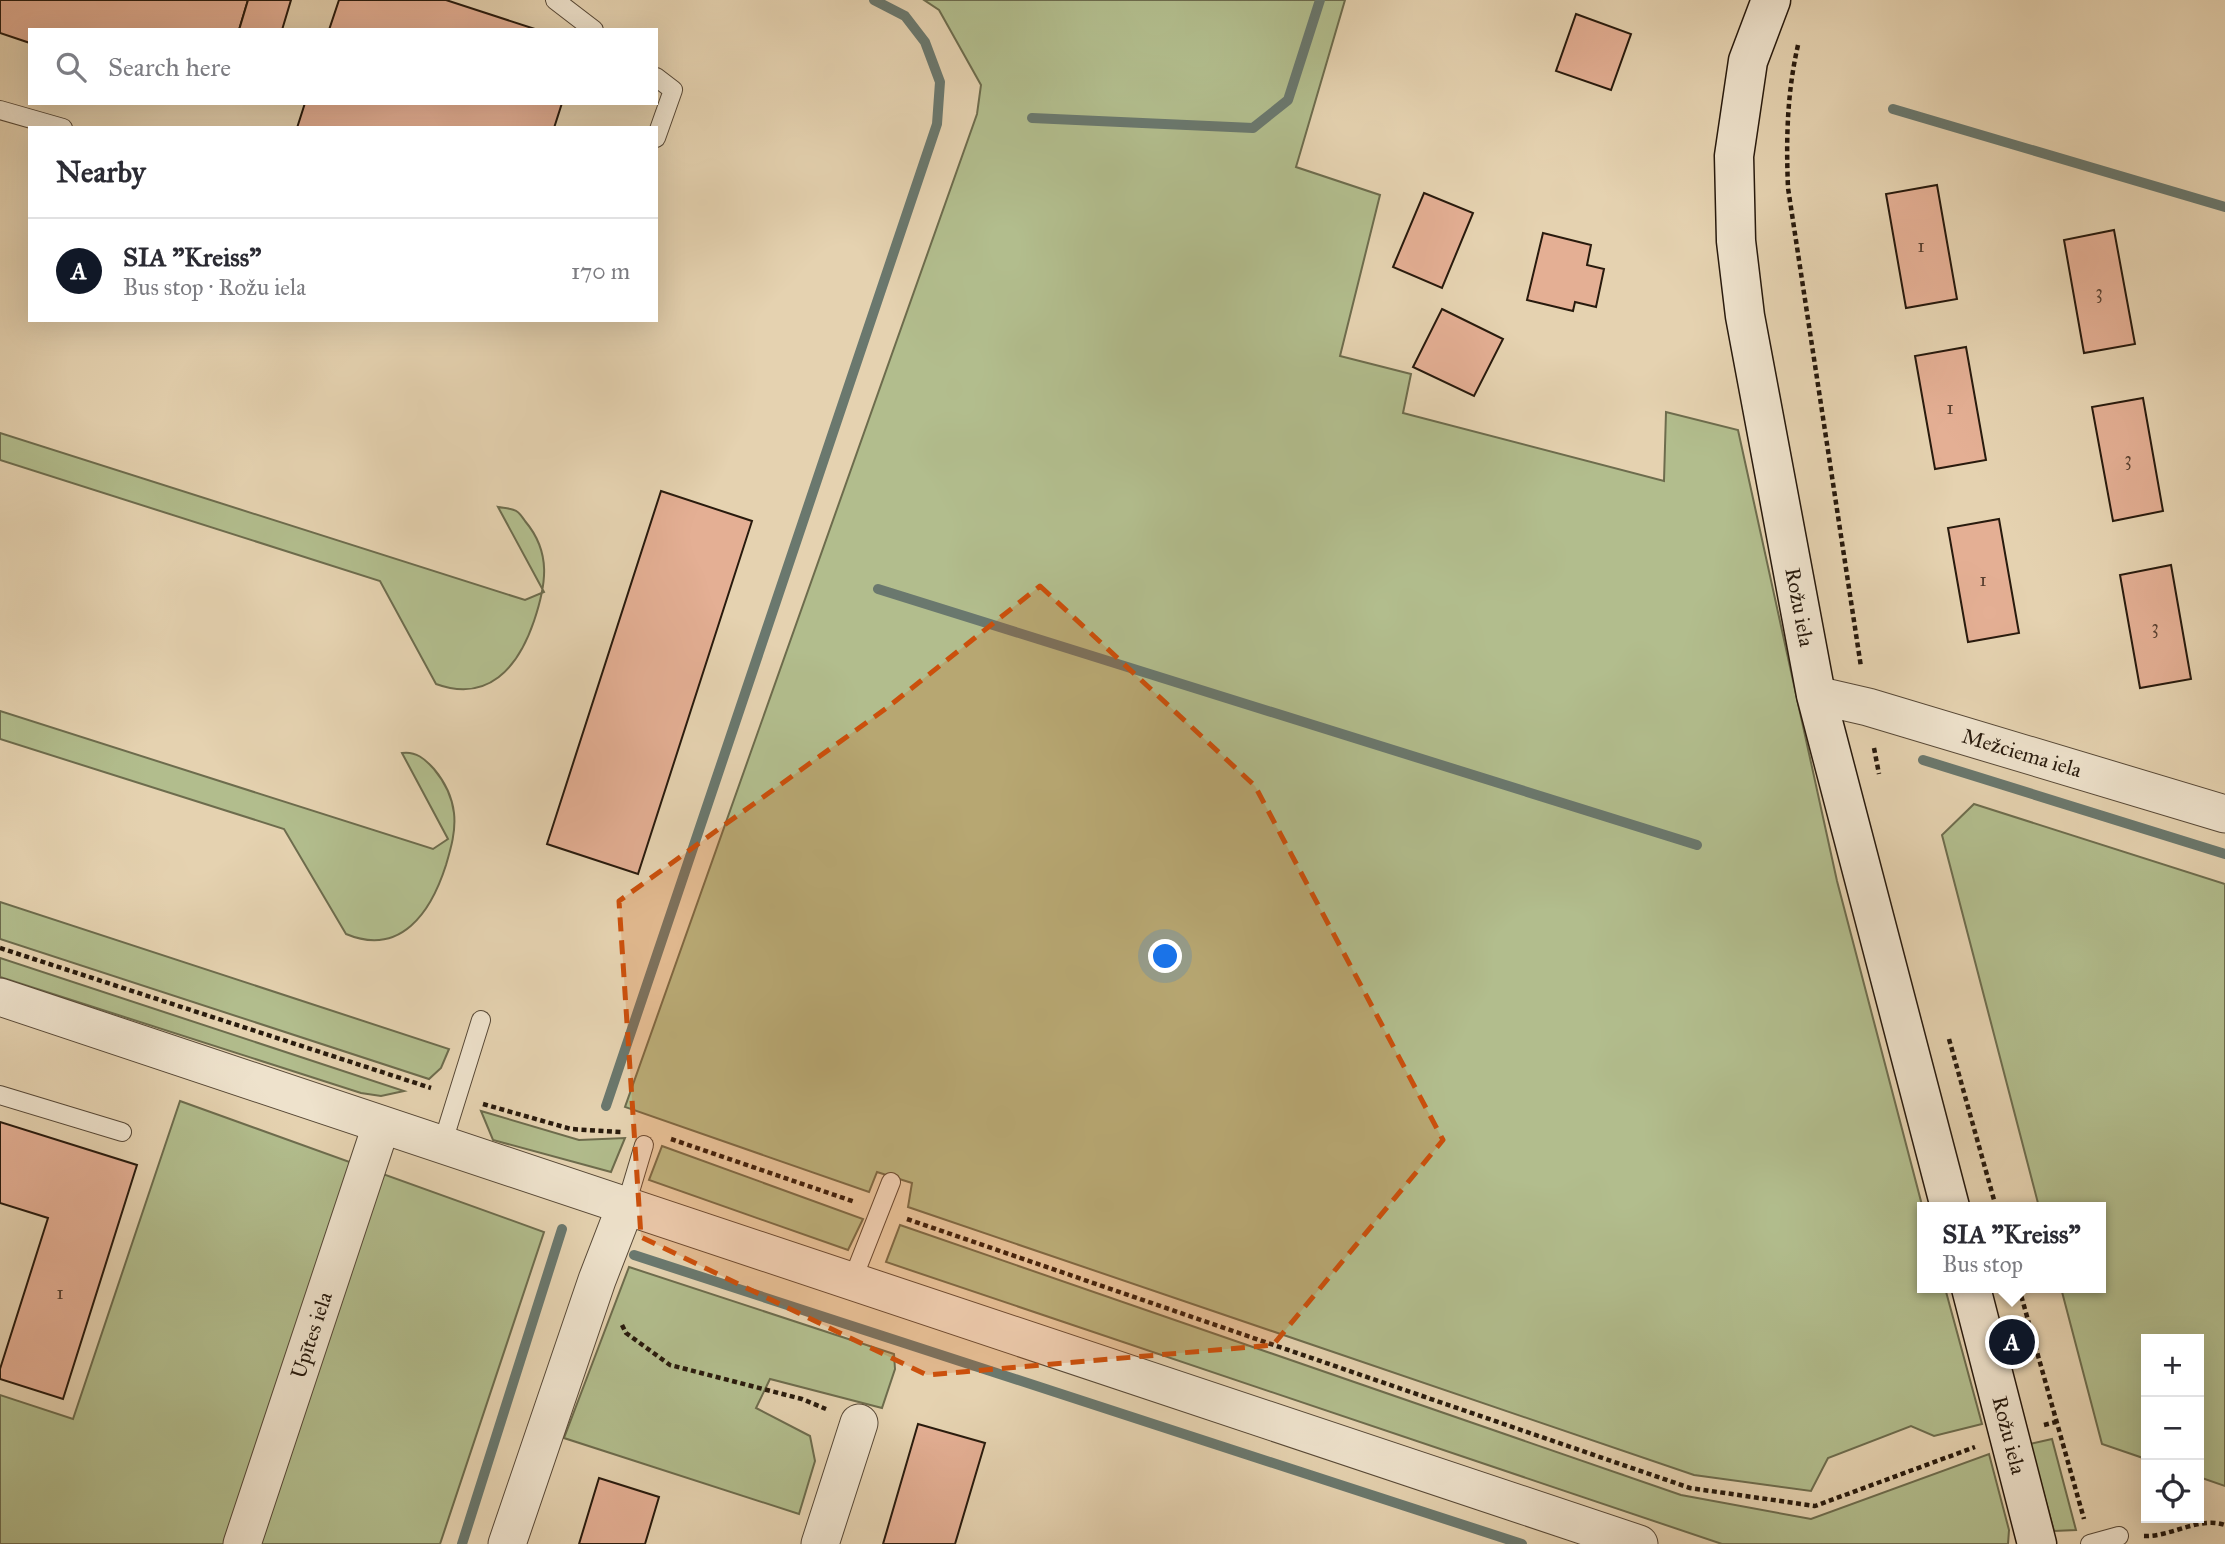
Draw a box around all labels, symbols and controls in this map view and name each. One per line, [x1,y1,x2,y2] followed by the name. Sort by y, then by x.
[28,28,658,105] search box
[52,48,90,86] icon: search
[108,51,231,83] text: Search here
[56,154,146,190] text: Nearby
[1917,235,1925,257] house number: 1
[123,241,261,273] text: SIA "Kreiss"
[71,257,87,285] text: A
[571,257,630,285] text: 170 m
[123,273,306,301] text: Bus stop · Rožu iela
[2095,281,2103,303] house number: 3
[1946,397,1954,419] house number: 1
[2124,448,2132,470] house number: 3
[1779,566,1820,649] street label: Rožu iela
[1979,569,1987,591] house number: 1
[2151,616,2159,638] house number: 3
[1959,723,2085,783] street label: Mežciema iela
[1148,939,1182,973] your location
[1917,1202,2106,1293] popup
[1942,1218,2081,1250] text: SIA "Kreiss"
[1942,1250,2023,1278] text: Bus stop
[56,1282,64,1304] house number: 1
[285,1288,338,1382] street label: Upītes iela
[1989,1316,2035,1368] pin: A
[2141,1334,2204,1523] map controls
[2141,1334,2204,1397] button: +
[1986,1393,2032,1477] street label: Rožu iela
[2141,1397,2204,1460] button: −
[2141,1460,2204,1523] button: locate

